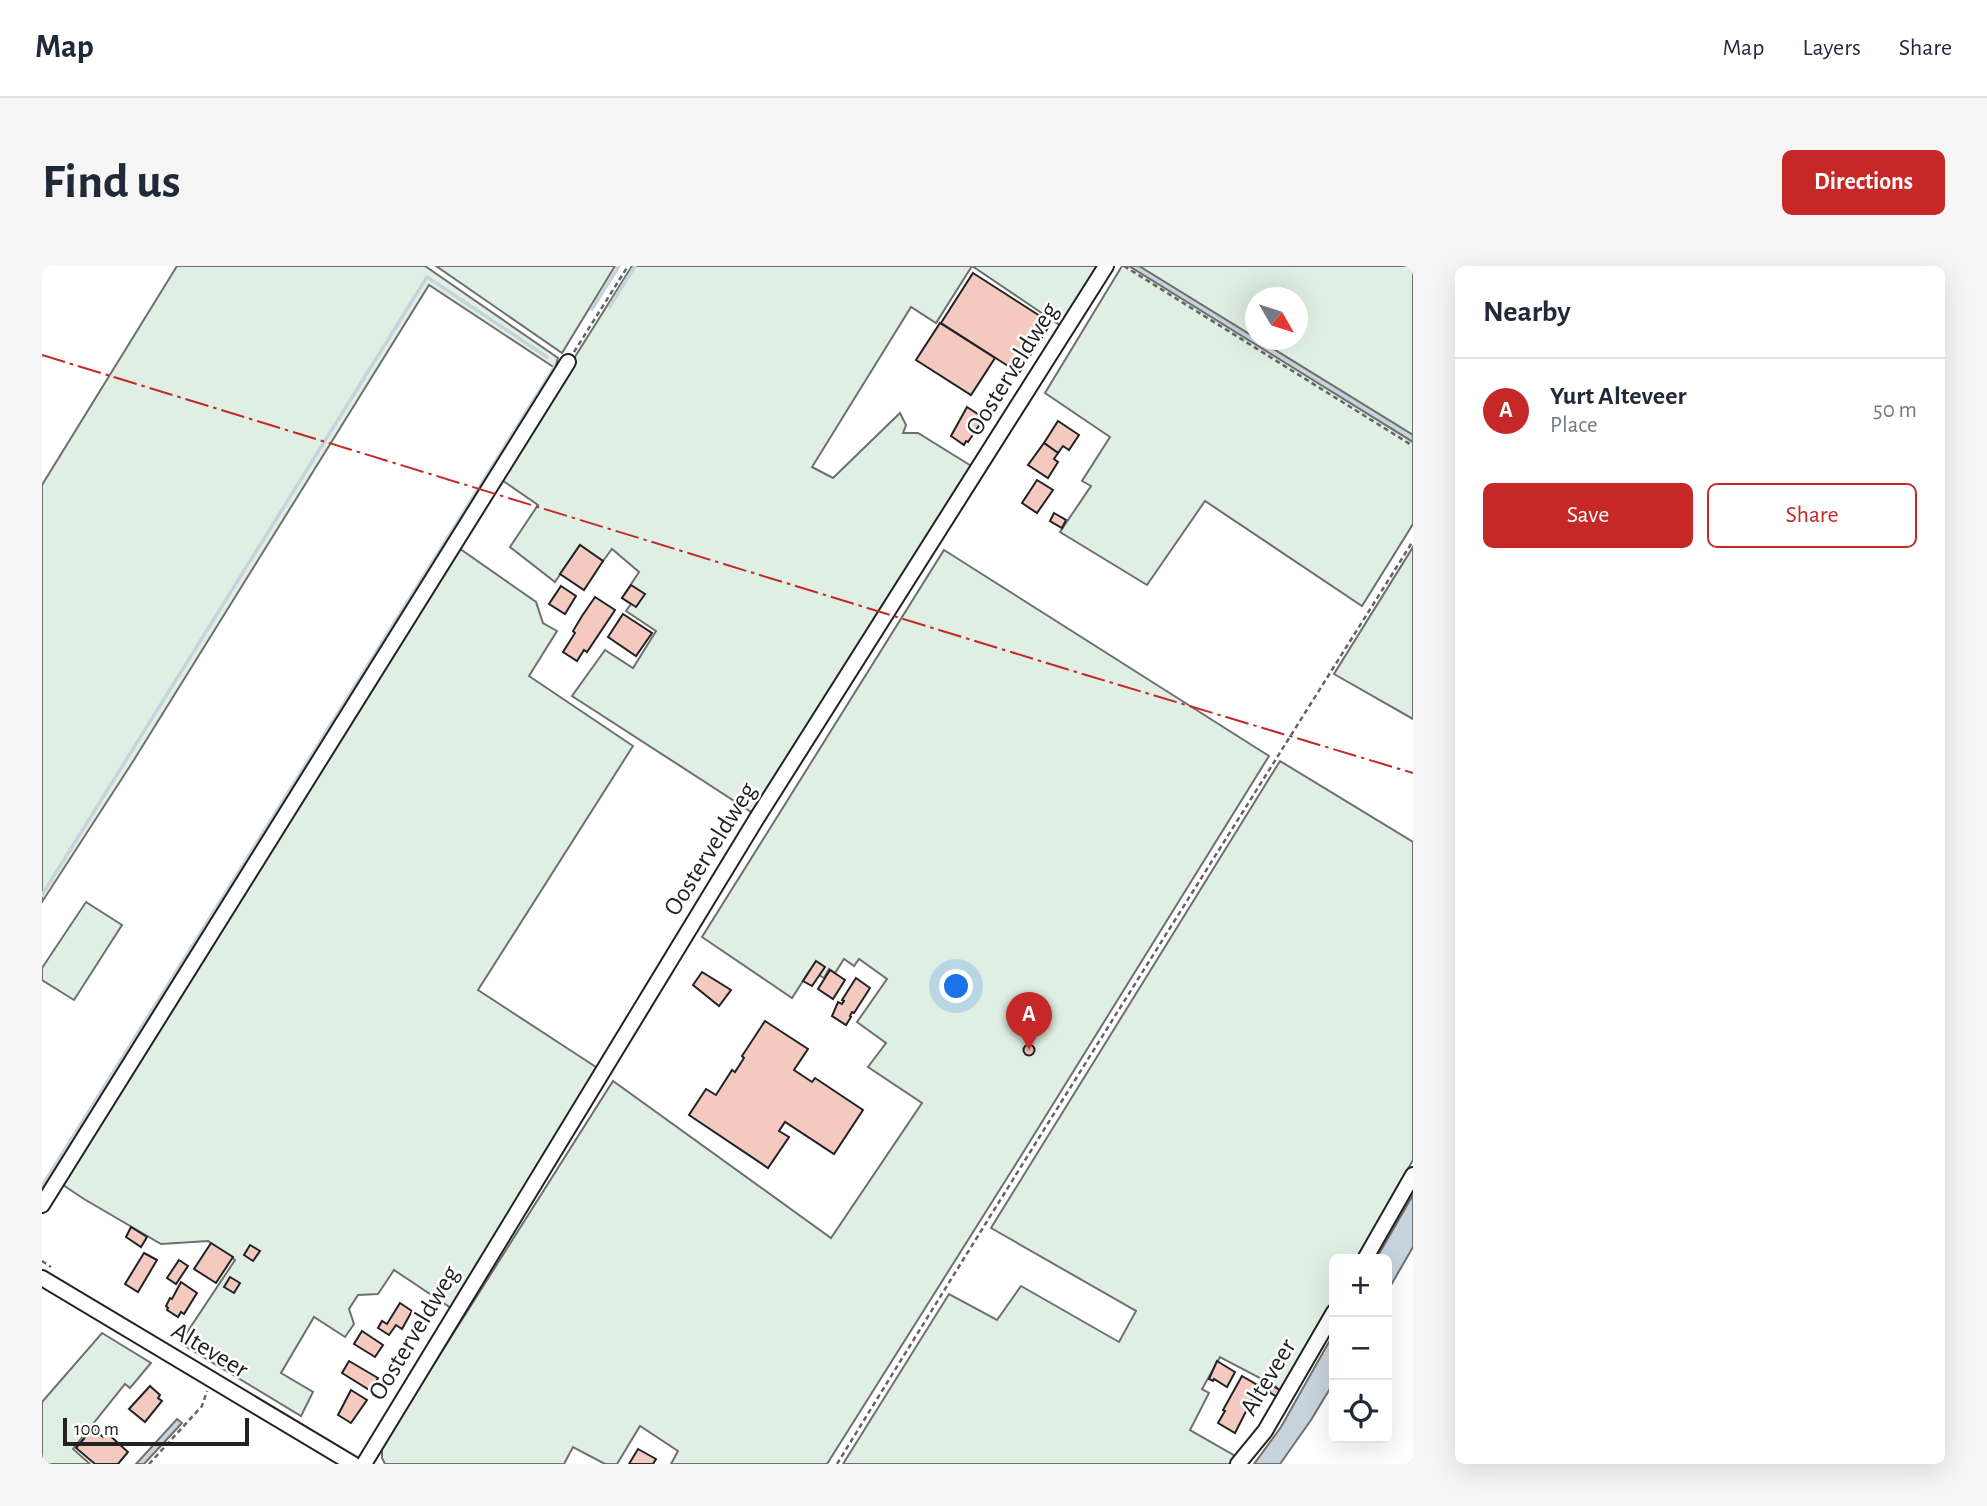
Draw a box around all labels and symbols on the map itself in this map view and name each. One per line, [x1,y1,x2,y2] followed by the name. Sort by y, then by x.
[1245,287,1308,350] north arrow
[961,298,1063,440] street label: Oosterveldweg
[659,778,761,920] street label: Oosterveldweg
[939,969,973,1003] your location
[1006,992,1052,1050] pin: A
[364,1261,464,1405] street label: Oosterveldweg
[167,1317,253,1383] street label: Alteveer
[1235,1334,1301,1420] street label: Alteveer
[63,1415,248,1447] scale bar

